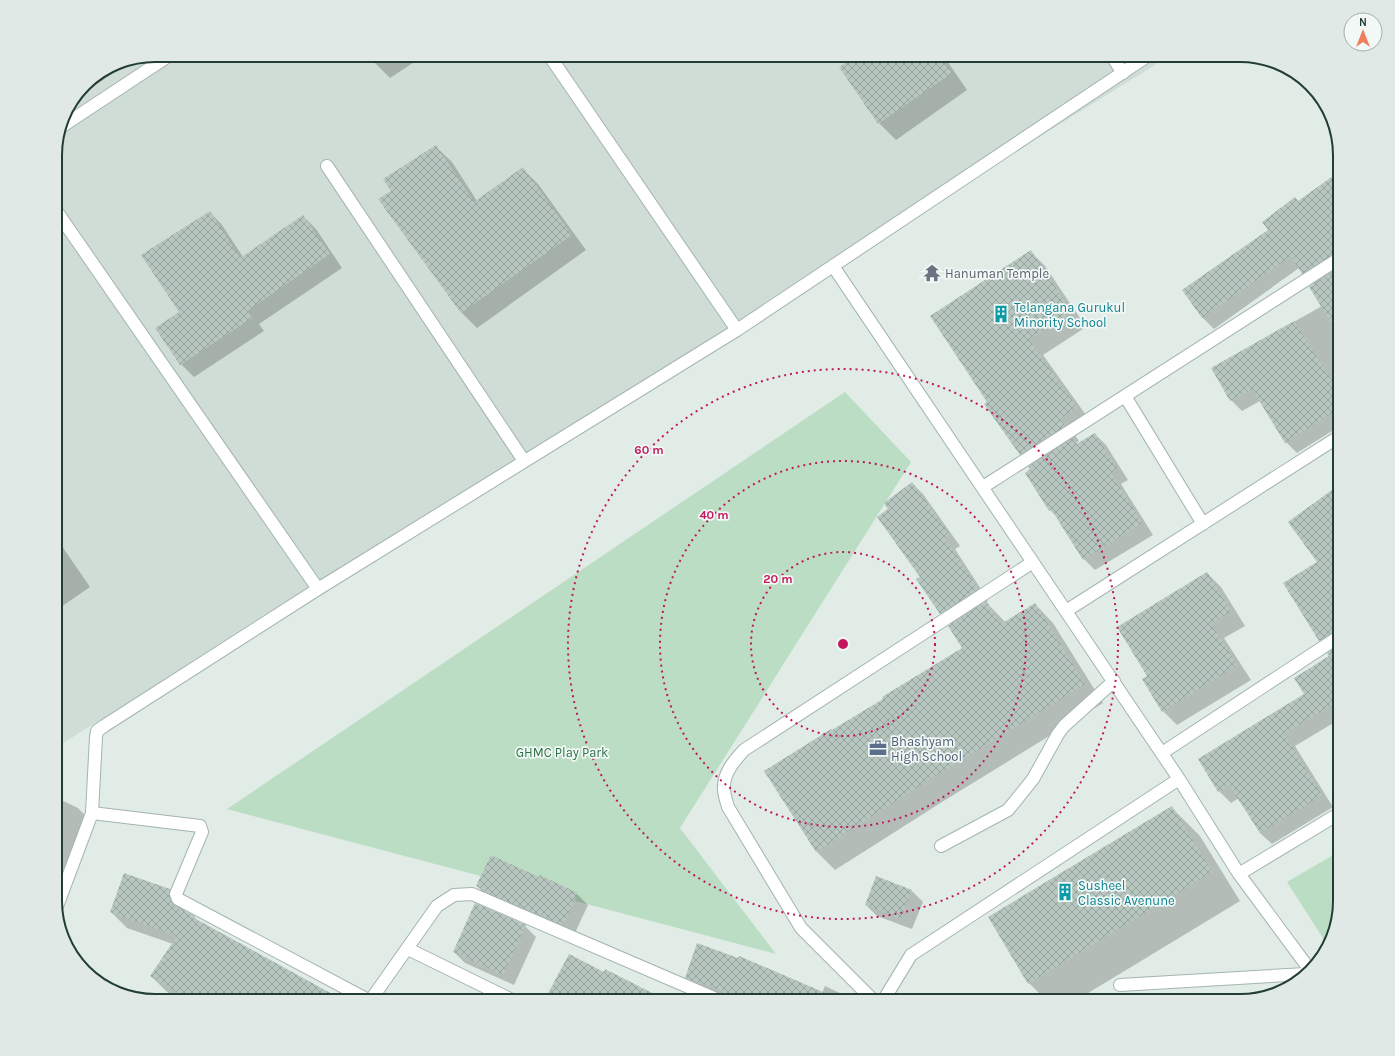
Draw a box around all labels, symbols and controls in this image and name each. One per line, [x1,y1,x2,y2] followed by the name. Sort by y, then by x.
[1343,12,1383,52] north arrow
[1359,16,1367,29] text: N
[922,263,942,283] temple icon: Hanuman Temple
[945,266,1049,281] place label: Hanuman Temple
[1014,300,1125,330] place label: Telangana Gurukul Minority School
[991,304,1011,324] building icon: Telangana Gurukul Minority School
[634,443,664,457] text: 60 m
[699,508,729,522] text: 40 m
[763,572,793,586] text: 20 m
[836,637,850,651] centre of rings
[891,734,962,764] place label: Bhashyam High School
[868,738,888,758] office icon: Bhashyam High School
[516,745,608,760] park label: GHMC Play Park
[1078,878,1175,908] place label: Susheel Classic Avenune
[1055,882,1075,902] building icon: Susheel Classic Avenune

